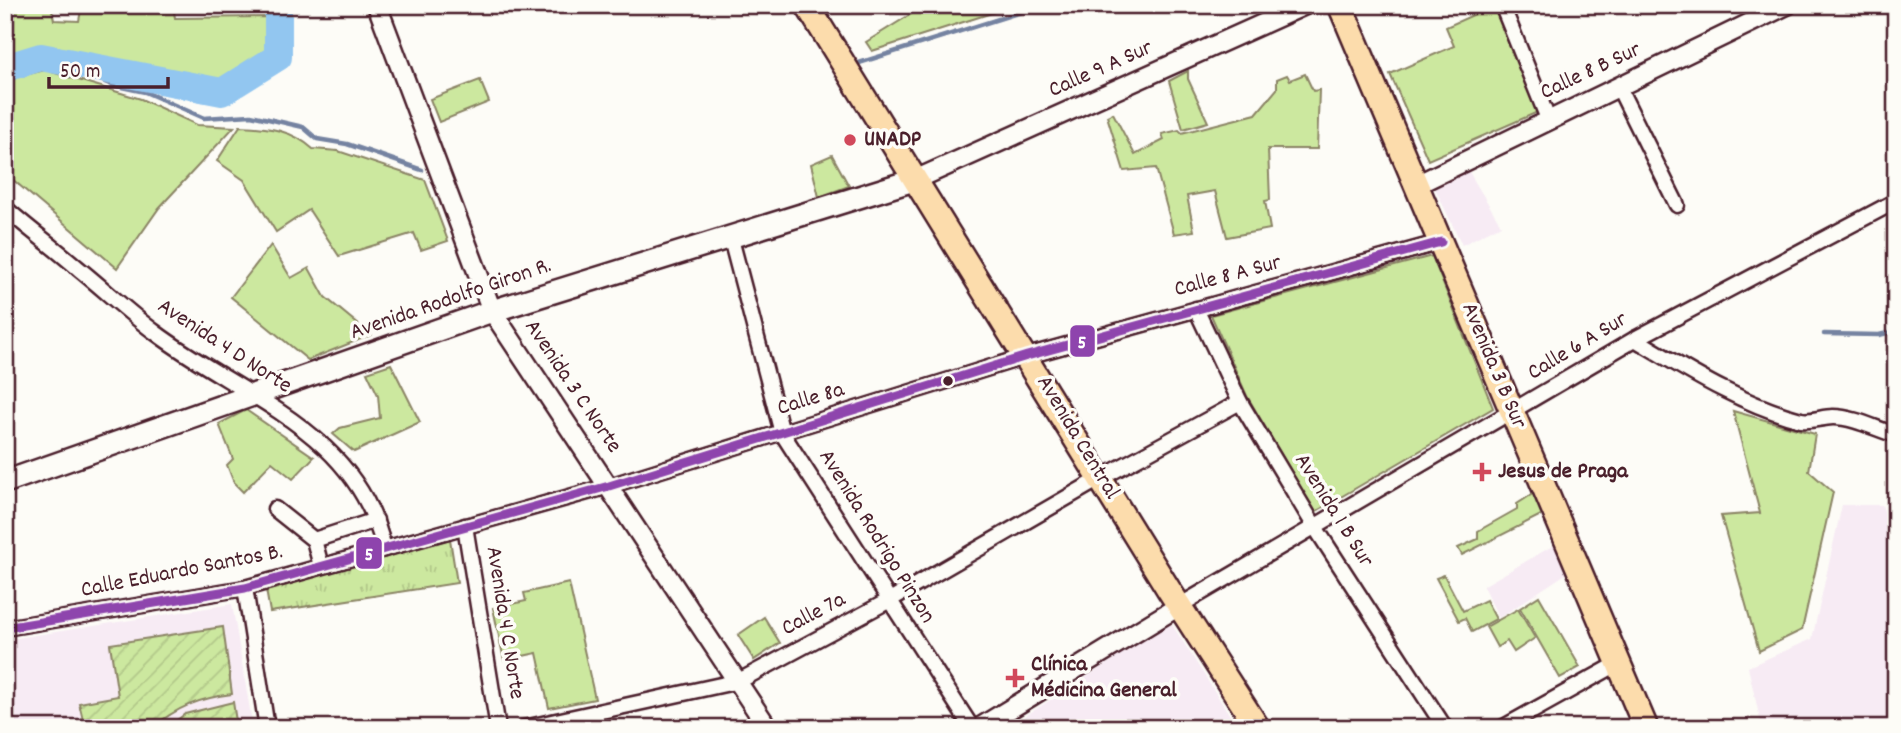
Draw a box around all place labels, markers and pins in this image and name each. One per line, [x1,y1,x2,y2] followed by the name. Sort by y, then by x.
[864,124,922,157] place label: UNADP
[842,132,858,148] marker: UNADP
[941,374,955,388] unlabelled marker
[1498,456,1629,489] place label: Jesus de Praga
[1472,462,1492,482] marker: Jesus de Praga
[1031,649,1177,708] place label: Clínica Médicina General
[1005,668,1025,688] marker: Clínica Médicina General

